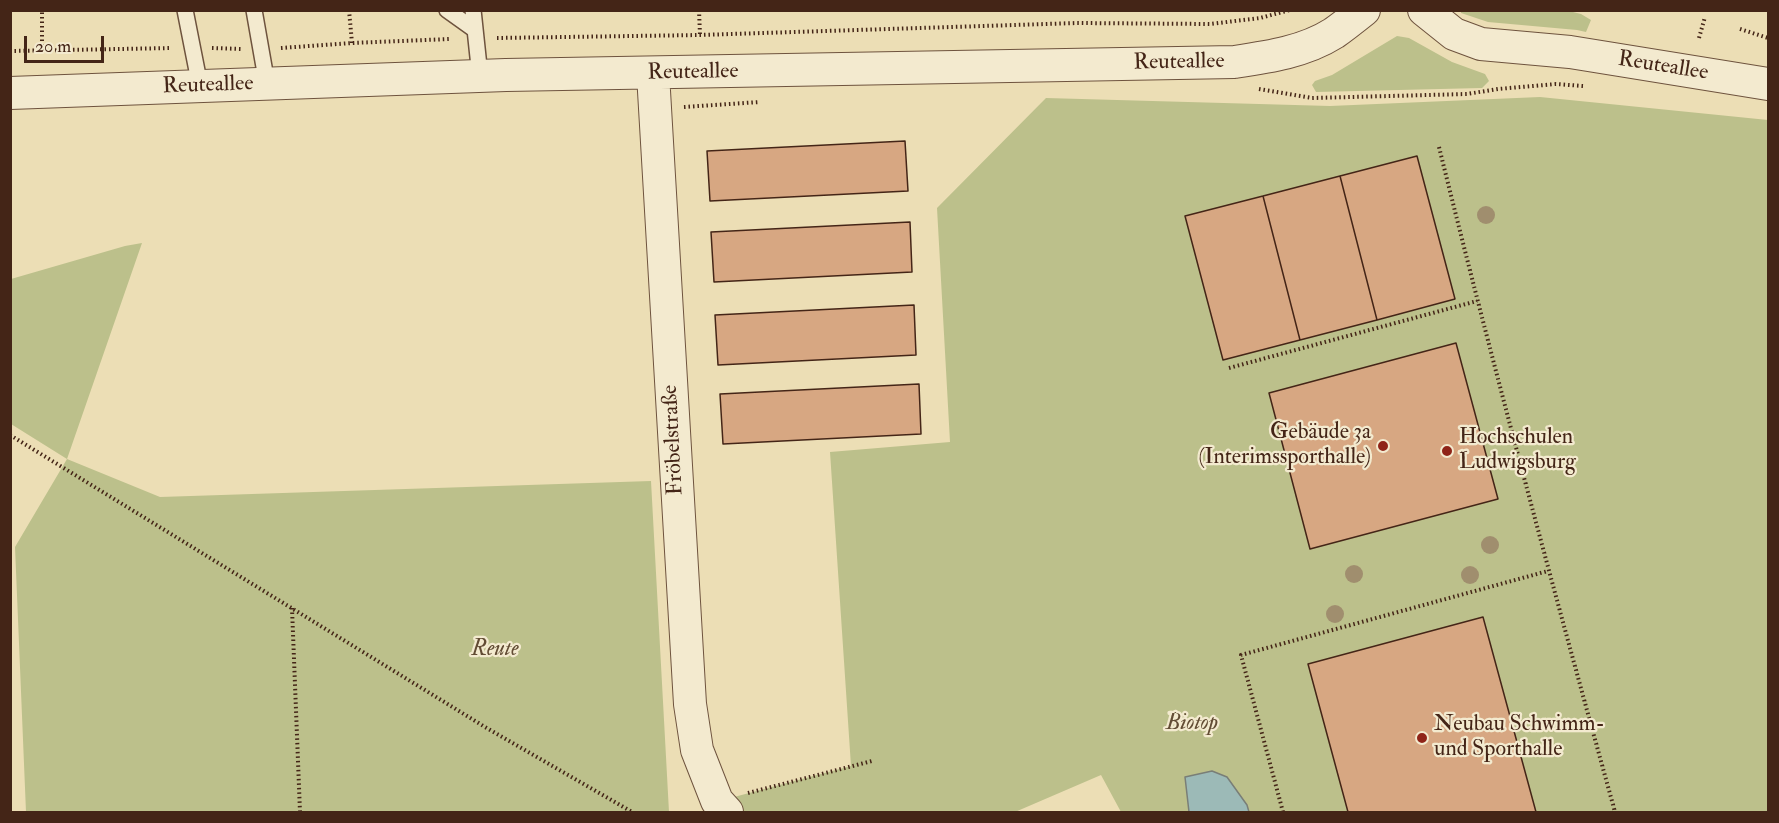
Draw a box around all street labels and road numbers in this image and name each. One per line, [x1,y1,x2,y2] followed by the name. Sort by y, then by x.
[1616,47,1710,87] street label: Reuteallee
[1133,49,1225,77] street label: Reuteallee
[647,59,739,87] street label: Reuteallee
[162,71,254,101] street label: Reuteallee
[658,384,690,496] street label: Fröbelstraße

